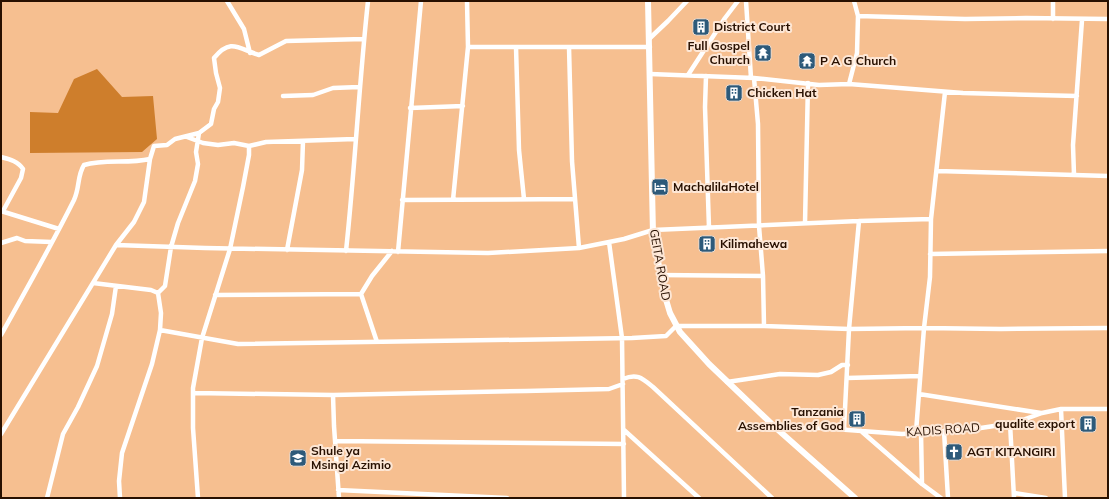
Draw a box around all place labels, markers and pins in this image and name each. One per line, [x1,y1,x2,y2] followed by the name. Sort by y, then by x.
[691,17,711,37] building icon: District Court
[714,19,791,34] place label: District Court
[687,38,750,67] place label: Full Gospel Church
[753,43,773,63] temple icon: Full Gospel Church
[797,51,817,71] temple icon: P A G Church
[820,53,896,68] place label: P A G Church
[724,83,744,103] building icon: Chicken Hat
[747,85,817,100] place label: Chicken Hat
[650,177,670,197] hotel icon: MachalilaHotel
[673,179,759,194] place label: MachalilaHotel
[697,234,717,254] building icon: Kilimahewa
[720,236,787,251] place label: Kilimahewa
[738,404,844,433] place label: Tanzania Assemblies of God
[847,409,867,429] building icon: Tanzania Assemblies of God
[1078,414,1098,434] building icon: qualite export
[995,416,1075,431] place label: qualite export
[944,442,964,462] church icon: AGT KITANGIRI
[311,443,391,472] place label: Shule ya Msingi Azimio
[967,444,1055,459] place label: AGT KITANGIRI
[288,448,308,468] school or university icon: Shule ya Msingi Azimio

